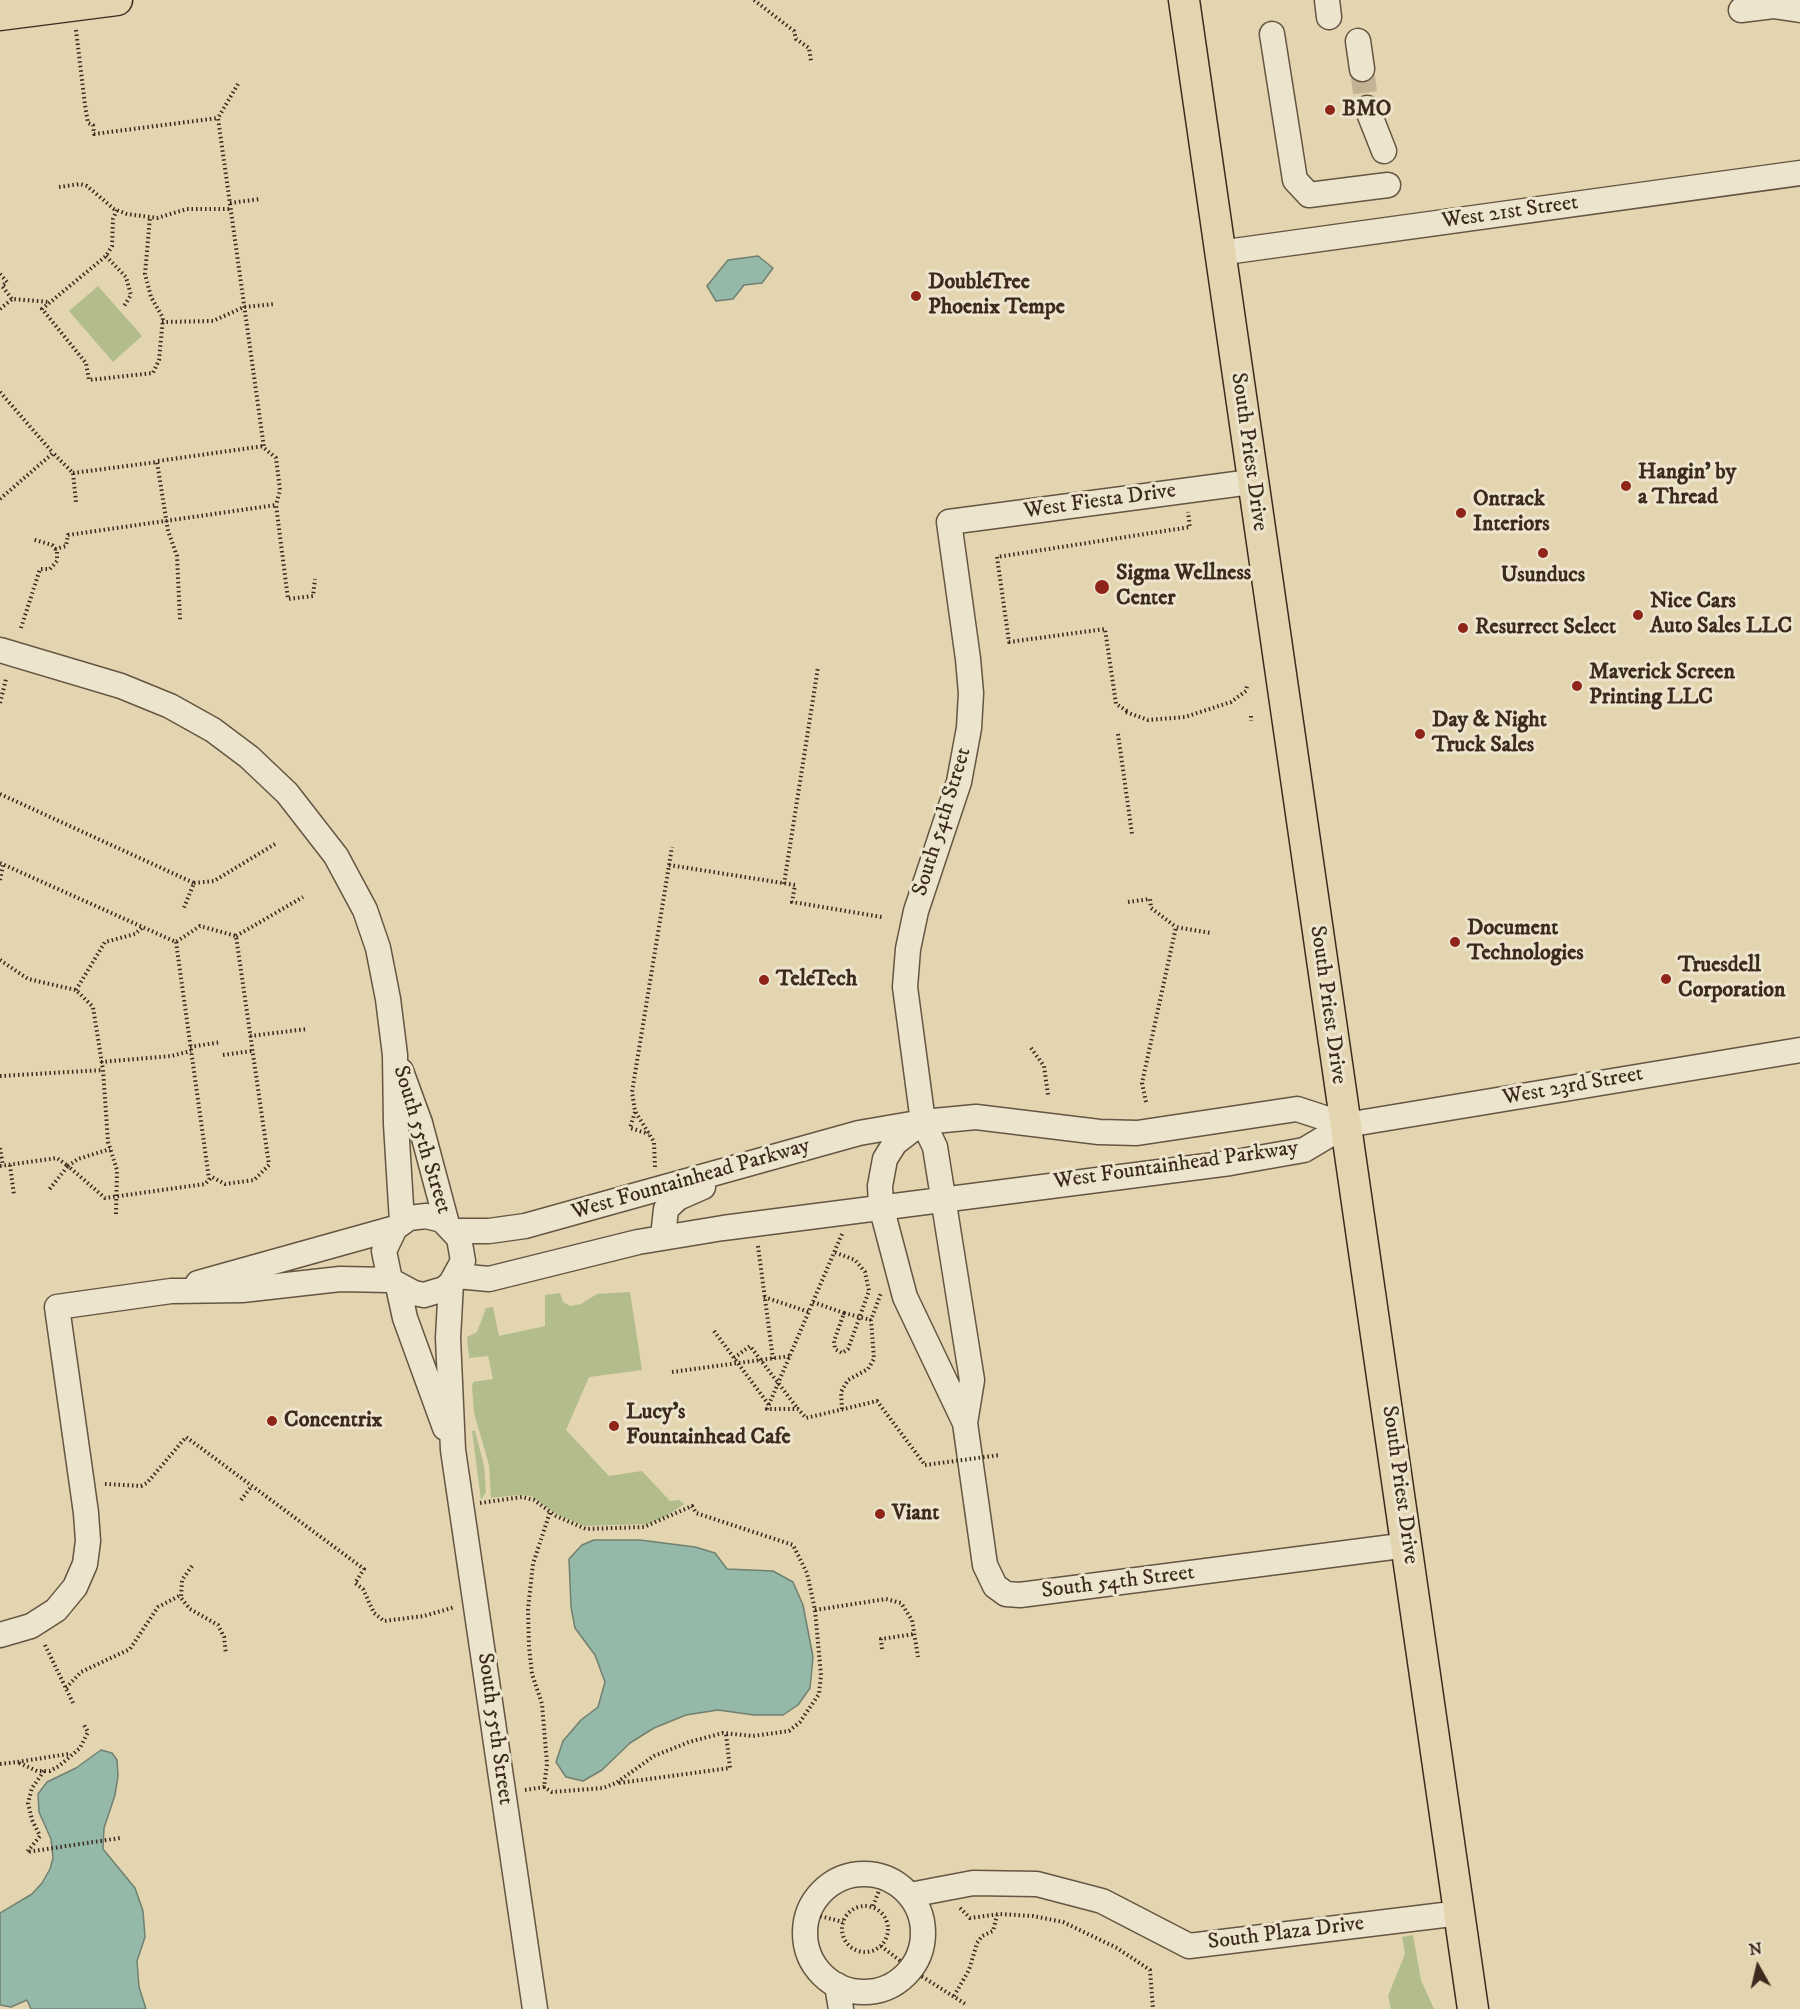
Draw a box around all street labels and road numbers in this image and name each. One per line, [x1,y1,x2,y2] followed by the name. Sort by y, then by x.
[1440,190,1580,236] street label: West 21st Street
[1224,371,1272,533] street label: South Priest Drive
[1022,478,1178,526] street label: West Fiesta Drive
[908,745,978,899] street label: South 54th Street
[1303,924,1351,1086] street label: South Priest Drive
[1501,1062,1645,1112] street label: West 23rd Street
[386,1063,456,1217] street label: South 55th Street
[569,1133,813,1227] street label: West Fountainhead Parkway
[1052,1136,1300,1196] street label: West Fountainhead Parkway
[1375,1404,1423,1566] street label: South Priest Drive
[1040,1561,1196,1605] street label: South 54th Street
[470,1651,518,1807] street label: South 55th Street
[1206,1911,1366,1957] street label: South Plaza Drive

